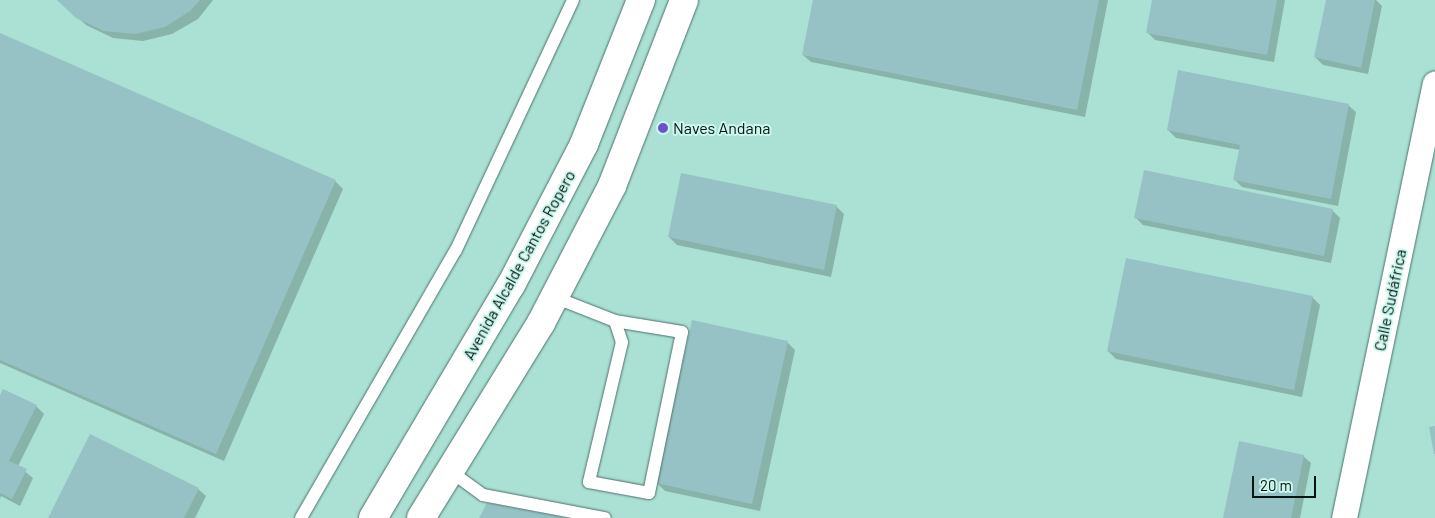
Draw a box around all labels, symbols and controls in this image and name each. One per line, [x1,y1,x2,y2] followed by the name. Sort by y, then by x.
[673,118,770,138] place label: Naves Andana
[657,122,669,134] marker: Naves Andana
[459,167,579,363] street label: Avenida Alcalde Cantos Ropero
[1370,247,1410,353] street label: Calle Sudáfrica
[1255,466,1319,498] scale bar
[1260,476,1292,494] text: 20 m

